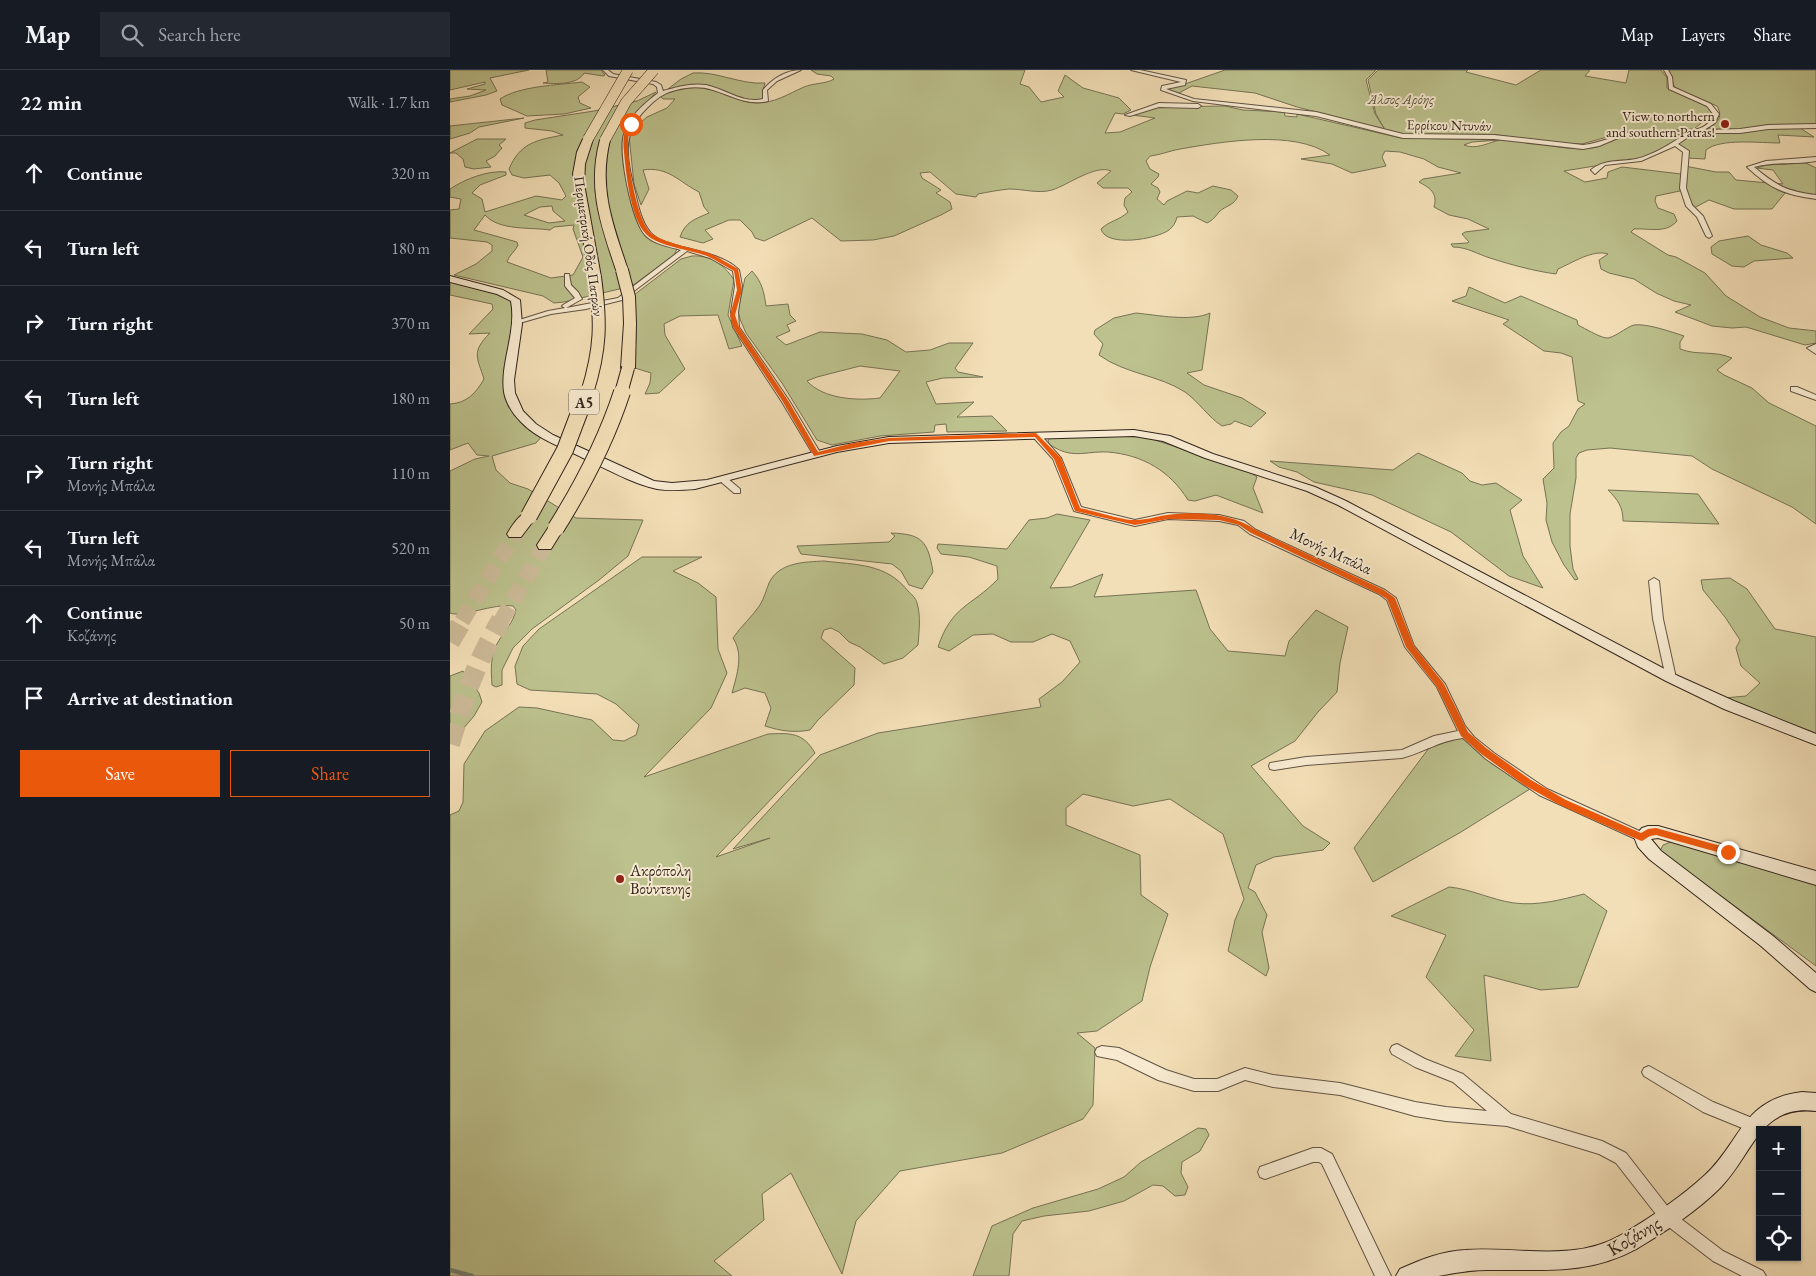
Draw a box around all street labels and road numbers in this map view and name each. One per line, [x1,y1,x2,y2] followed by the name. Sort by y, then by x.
[1406,115,1492,135] street label: Ερρίκου Ντυνάν
[570,175,608,318] street label: Περιμετρική Οδός Πατρών
[569,390,599,414] road number: Α5
[1287,523,1376,579] street label: Μονής Μπάλα
[1603,1210,1665,1262] street label: Κοζάνης

